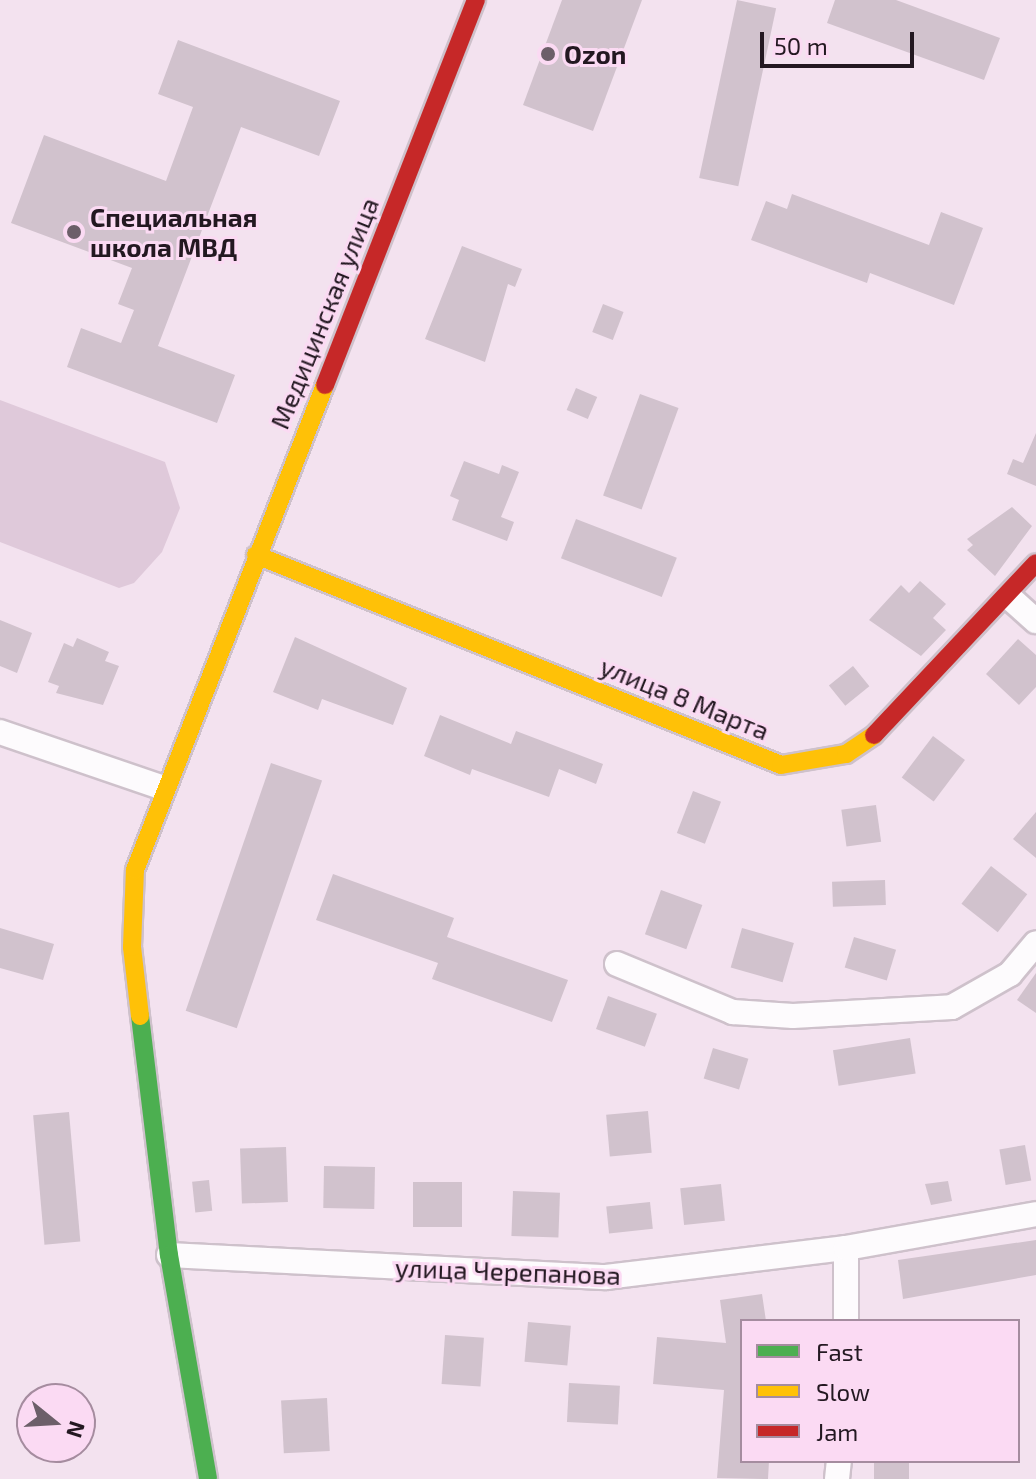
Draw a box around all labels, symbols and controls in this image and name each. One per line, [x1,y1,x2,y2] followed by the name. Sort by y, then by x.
[764,16,918,66] scale bar
[774,31,828,60] text: 50 m
[564,38,626,70] place label: Ozon
[539,45,557,63] marker: Ozon
[263,193,385,433] street label: Медицинская улица
[90,201,257,262] place label: Специальная школа МВД
[65,223,83,241] marker: Специальная школа МВД
[596,650,774,746] street label: улица 8 Марта
[395,1251,621,1291] street label: улица Черепанова
[740,1319,1020,1463] legend
[816,1337,863,1366] text: Fast
[816,1377,870,1406] text: Slow
[16,1383,96,1463] north arrow
[816,1417,858,1446] text: Jam
[62,1418,92,1441] text: N

